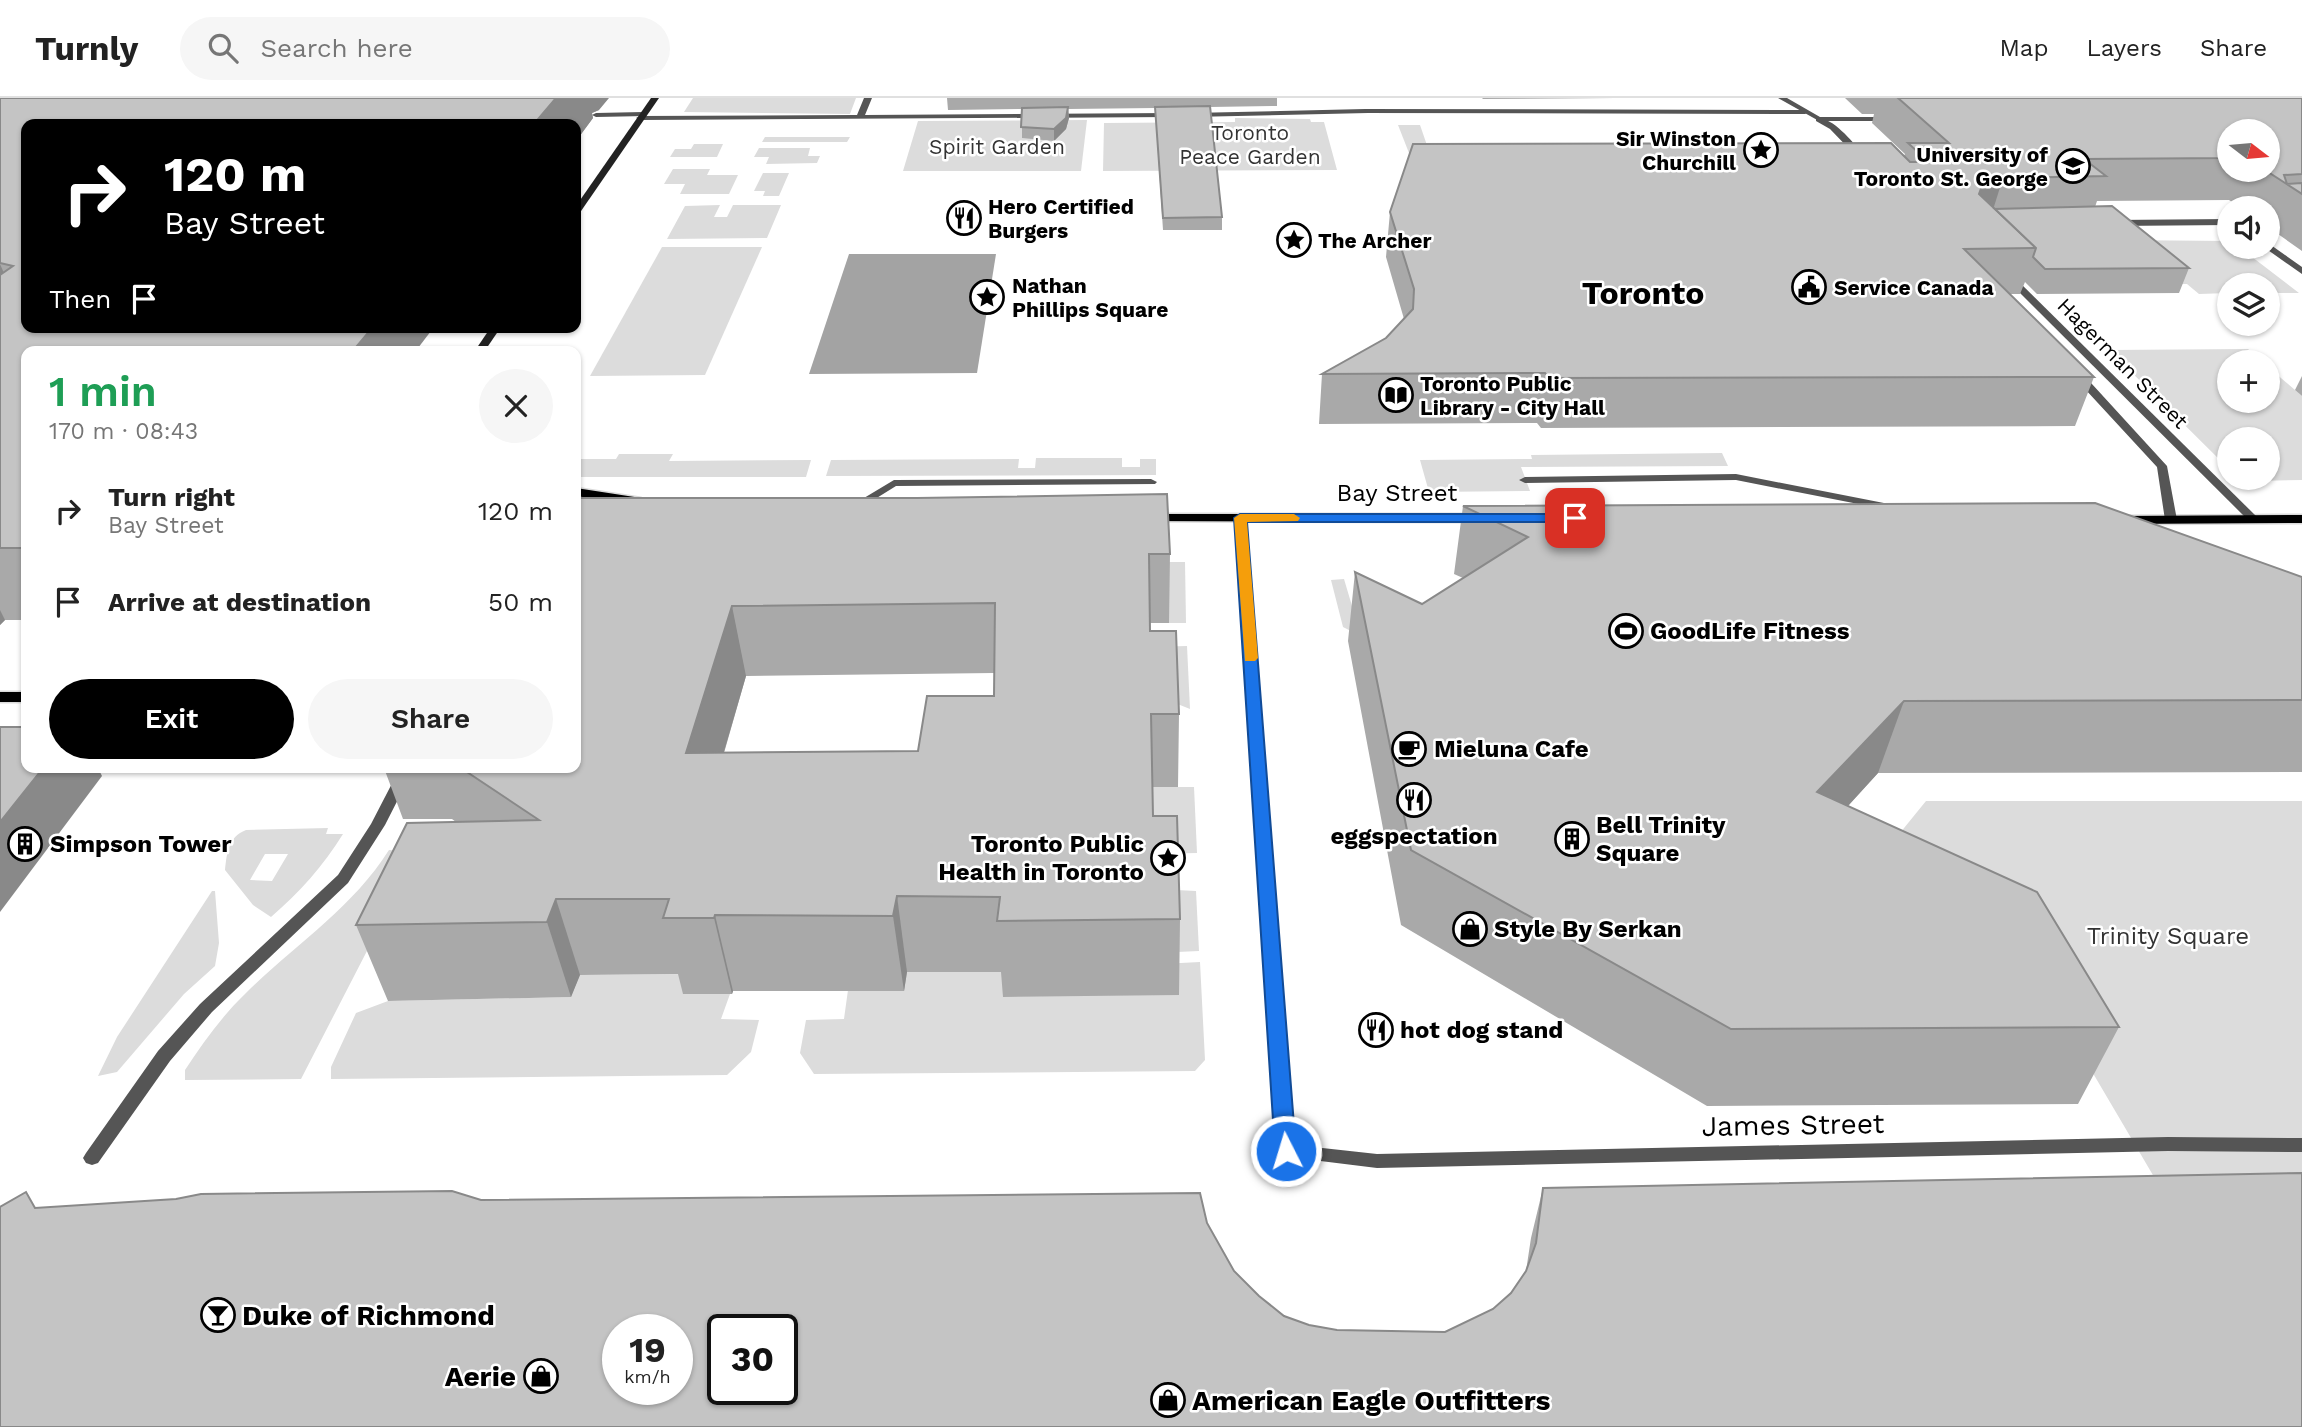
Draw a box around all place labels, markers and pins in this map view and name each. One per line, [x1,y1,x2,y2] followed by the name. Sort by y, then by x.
[1616,126,1736,175] place label: Sir Winston Churchill
[1742,131,1780,169] place icon: Sir Winston Churchill
[1854,142,2048,191] place label: University of Toronto St. George
[2054,147,2092,185] school or university icon: University of Toronto St. George
[988,194,1134,243] place label: Hero Certified Burgers
[945,199,983,237] restaurant icon: Hero Certified Burgers
[1275,221,1313,259] place icon: The Archer
[1318,228,1432,253] place label: The Archer
[1790,268,1828,306] public building icon: Service Canada
[1012,273,1168,322] place label: Nathan Phillips Square
[1834,275,1994,300] place label: Service Canada
[968,278,1006,316] place icon: Nathan Phillips Square
[1420,371,1605,420] place label: Toronto Public Library - City Hall
[1377,376,1415,414] library icon: Toronto Public Library - City Hall
[1545,488,1605,548] pin
[1607,612,1645,650] sports icon: GoodLife Fitness
[1650,617,1850,645] place label: GoodLife Fitness
[1390,730,1428,768] cafe icon: Mieluna Cafe
[1434,735,1589,763] place label: Mieluna Cafe
[1395,781,1433,819] restaurant icon: eggspectation
[1596,811,1726,867] place label: Bell Trinity Square
[1553,820,1591,858] building icon: Bell Trinity Square
[1330,822,1498,850] place label: eggspectation
[6,825,44,863] building icon: Simpson Tower
[50,830,232,858] place label: Simpson Tower
[938,830,1144,886] place label: Toronto Public Health in Toronto
[1149,839,1187,877] place icon: Toronto Public Health in Toronto
[1451,910,1489,948] shop icon: Style By Serkan
[1494,915,1682,943] place label: Style By Serkan
[1357,1011,1395,1049] restaurant icon: hot dog stand
[1400,1016,1563,1044] place label: hot dog stand
[199,1296,237,1334] bar icon: Duke of Richmond
[242,1299,495,1332] place label: Duke of Richmond
[522,1357,560,1395] shop icon: Aerie
[445,1360,516,1393] place label: Aerie
[1149,1381,1187,1419] shop icon: American Eagle Outfitters
[1192,1384,1550,1417] place label: American Eagle Outfitters

